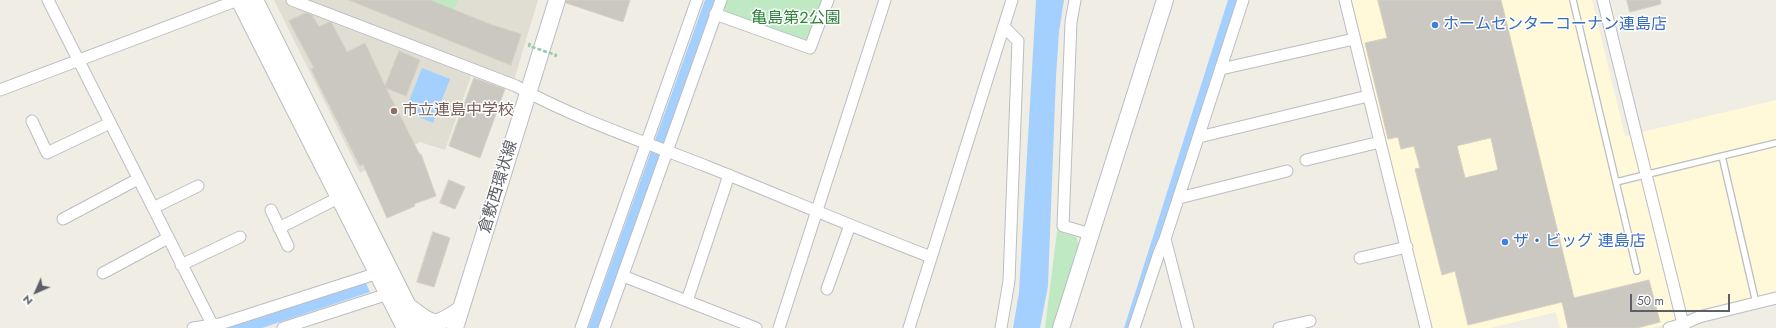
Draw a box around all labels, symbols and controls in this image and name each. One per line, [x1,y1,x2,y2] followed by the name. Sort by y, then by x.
[751,9,841,29] park label: 亀島第２公園
[1443,15,1667,35] place label: ホームセンターコーナン連島店
[1430,20,1440,30] marker: ホームセンターコーナン連島店
[402,101,514,121] place label: 市立連島中学校
[389,106,399,116] marker: 市立連島中学校
[476,138,522,236] street label: 倉敷西環状線
[1513,232,1646,252] place label: ザ・ビッグ 連島店
[1500,237,1510,247] marker: ザ・ビッグ 連島店
[16,272,56,312] north arrow
[1632,286,1732,312] scale bar
[19,292,36,309] text: N
[1637,292,1664,310] text: 50 m

